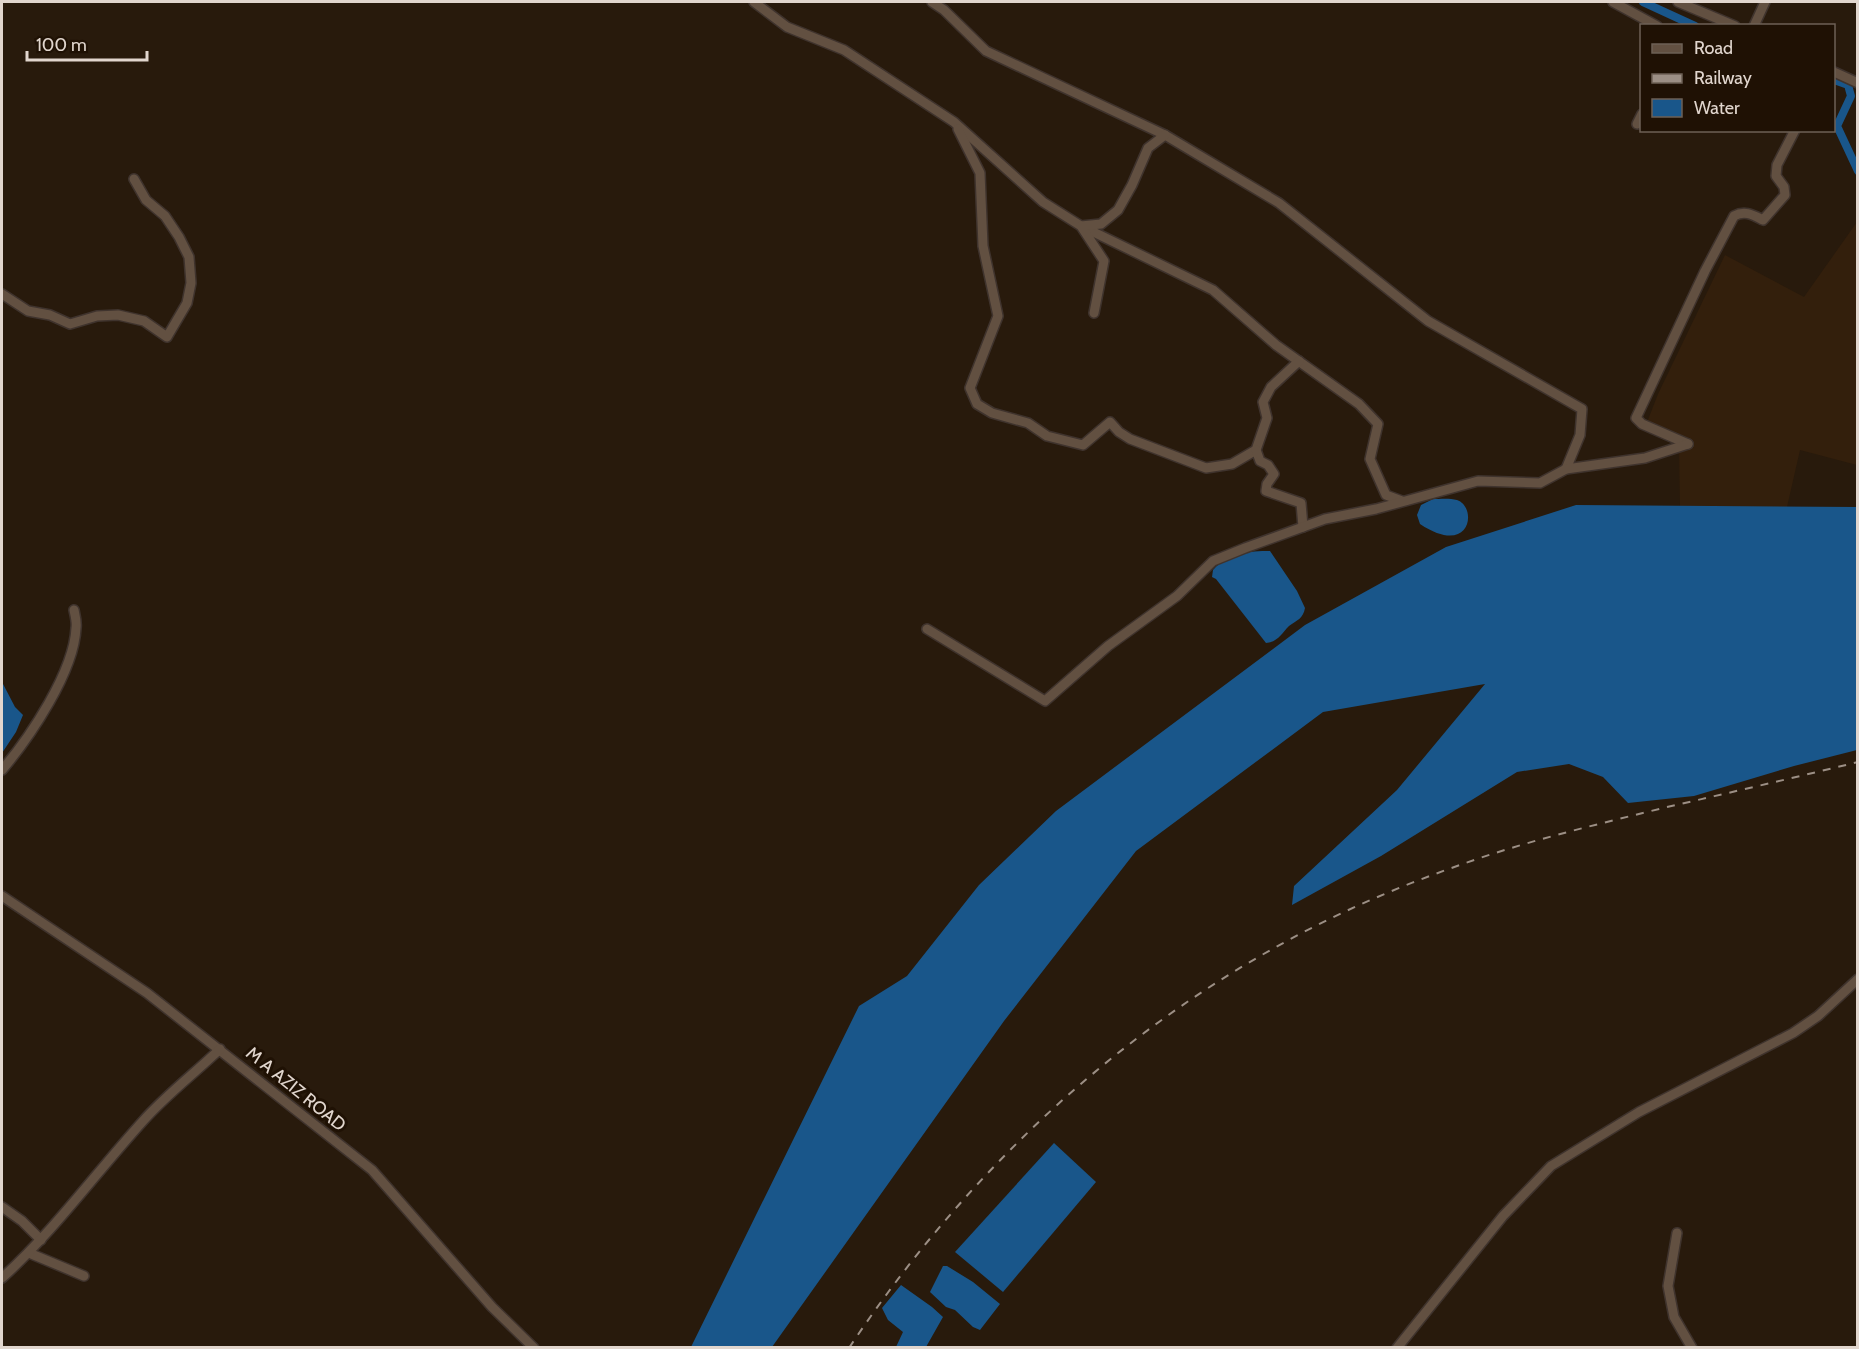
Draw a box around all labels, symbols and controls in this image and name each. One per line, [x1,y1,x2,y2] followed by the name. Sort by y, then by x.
[27,24,147,62] scale bar
[1640,24,1835,132] legend
[36,34,87,56] text: 100 m
[1694,37,1733,59] text: Road
[1694,67,1752,89] text: Railway
[1694,97,1740,119] text: Water
[242,1042,350,1136] street label: M A AZIZ ROAD

